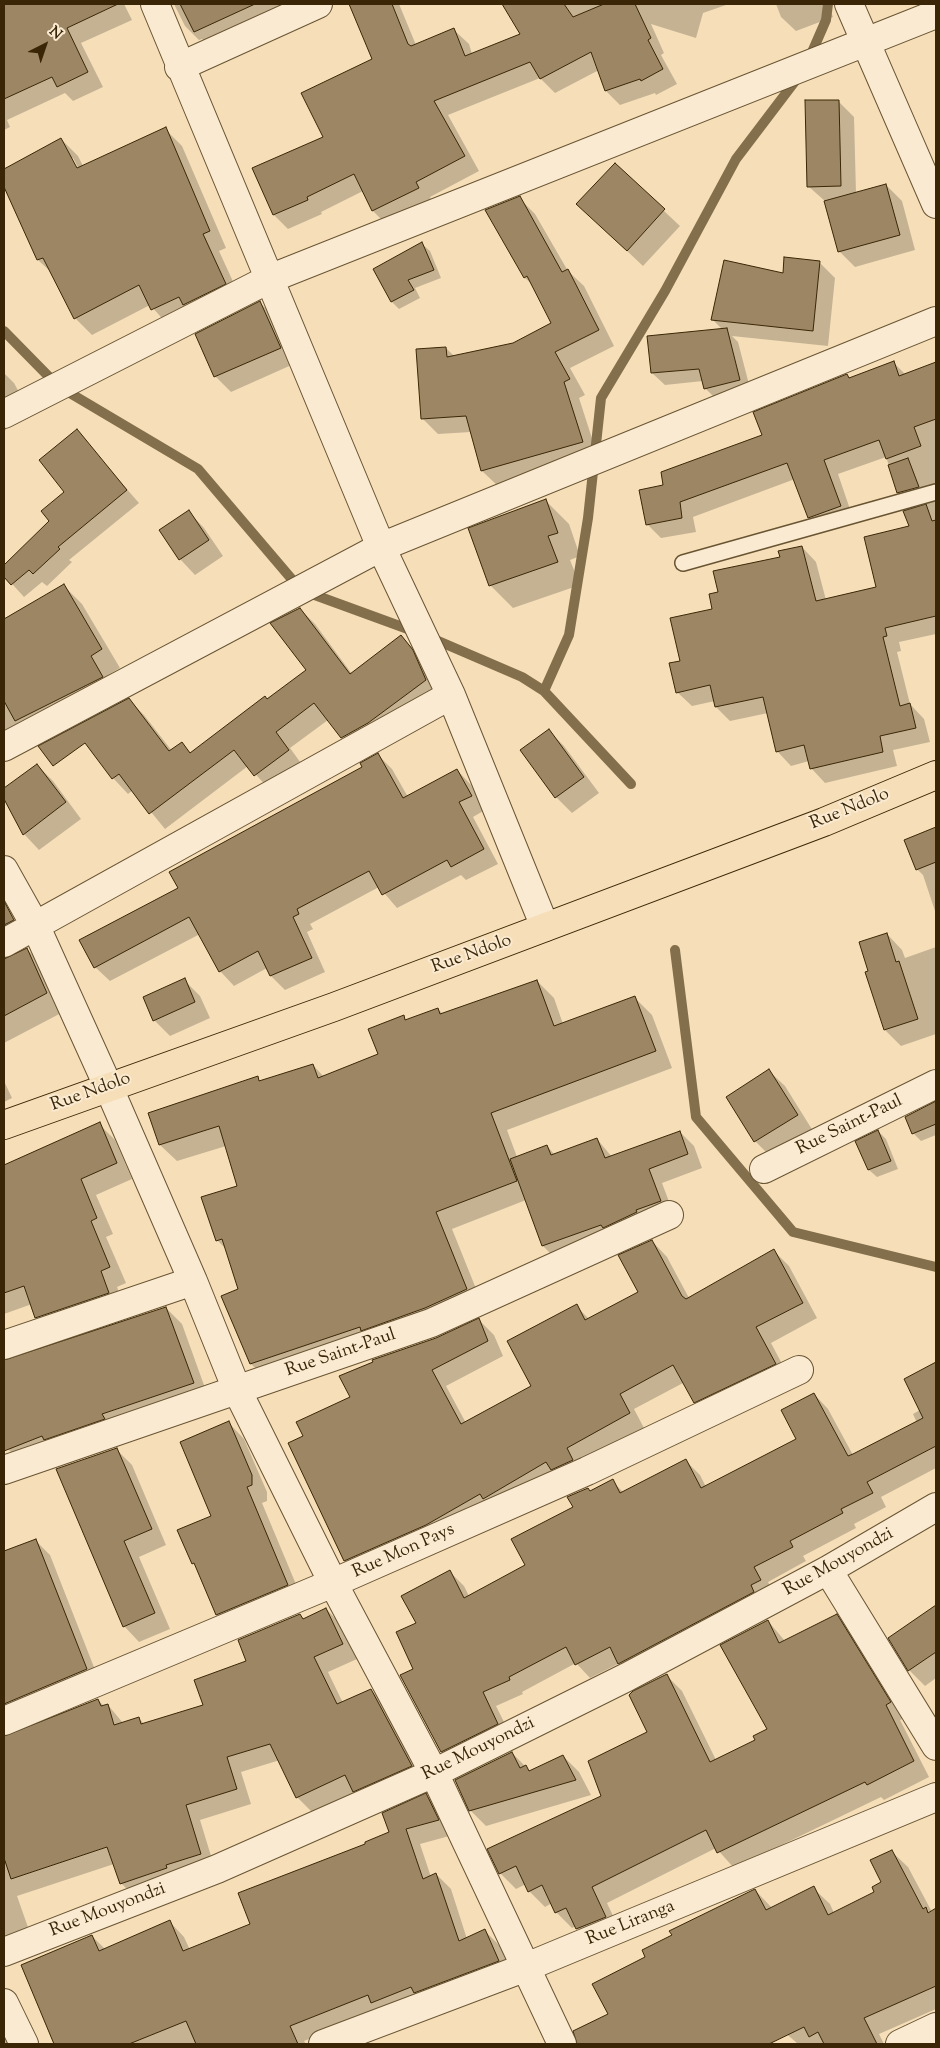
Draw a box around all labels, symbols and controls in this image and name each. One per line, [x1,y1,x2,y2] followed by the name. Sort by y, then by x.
[20,20,70,70] north arrow
[44,22,66,45] text: N
[807,784,893,836] street label: Rue Ndolo
[429,931,515,979] street label: Rue Ndolo
[48,1069,134,1117] street label: Rue Ndolo
[793,1091,907,1161] street label: Rue Saint-Paul
[283,1325,399,1383] street label: Rue Saint-Paul
[350,1520,458,1584] street label: Rue Mon Pays
[780,1524,898,1602] street label: Rue Mouyondzi
[419,1713,539,1787] street label: Rue Mouyondzi
[47,1879,169,1943] street label: Rue Mouyondzi
[584,1896,678,1952] street label: Rue Liranga

